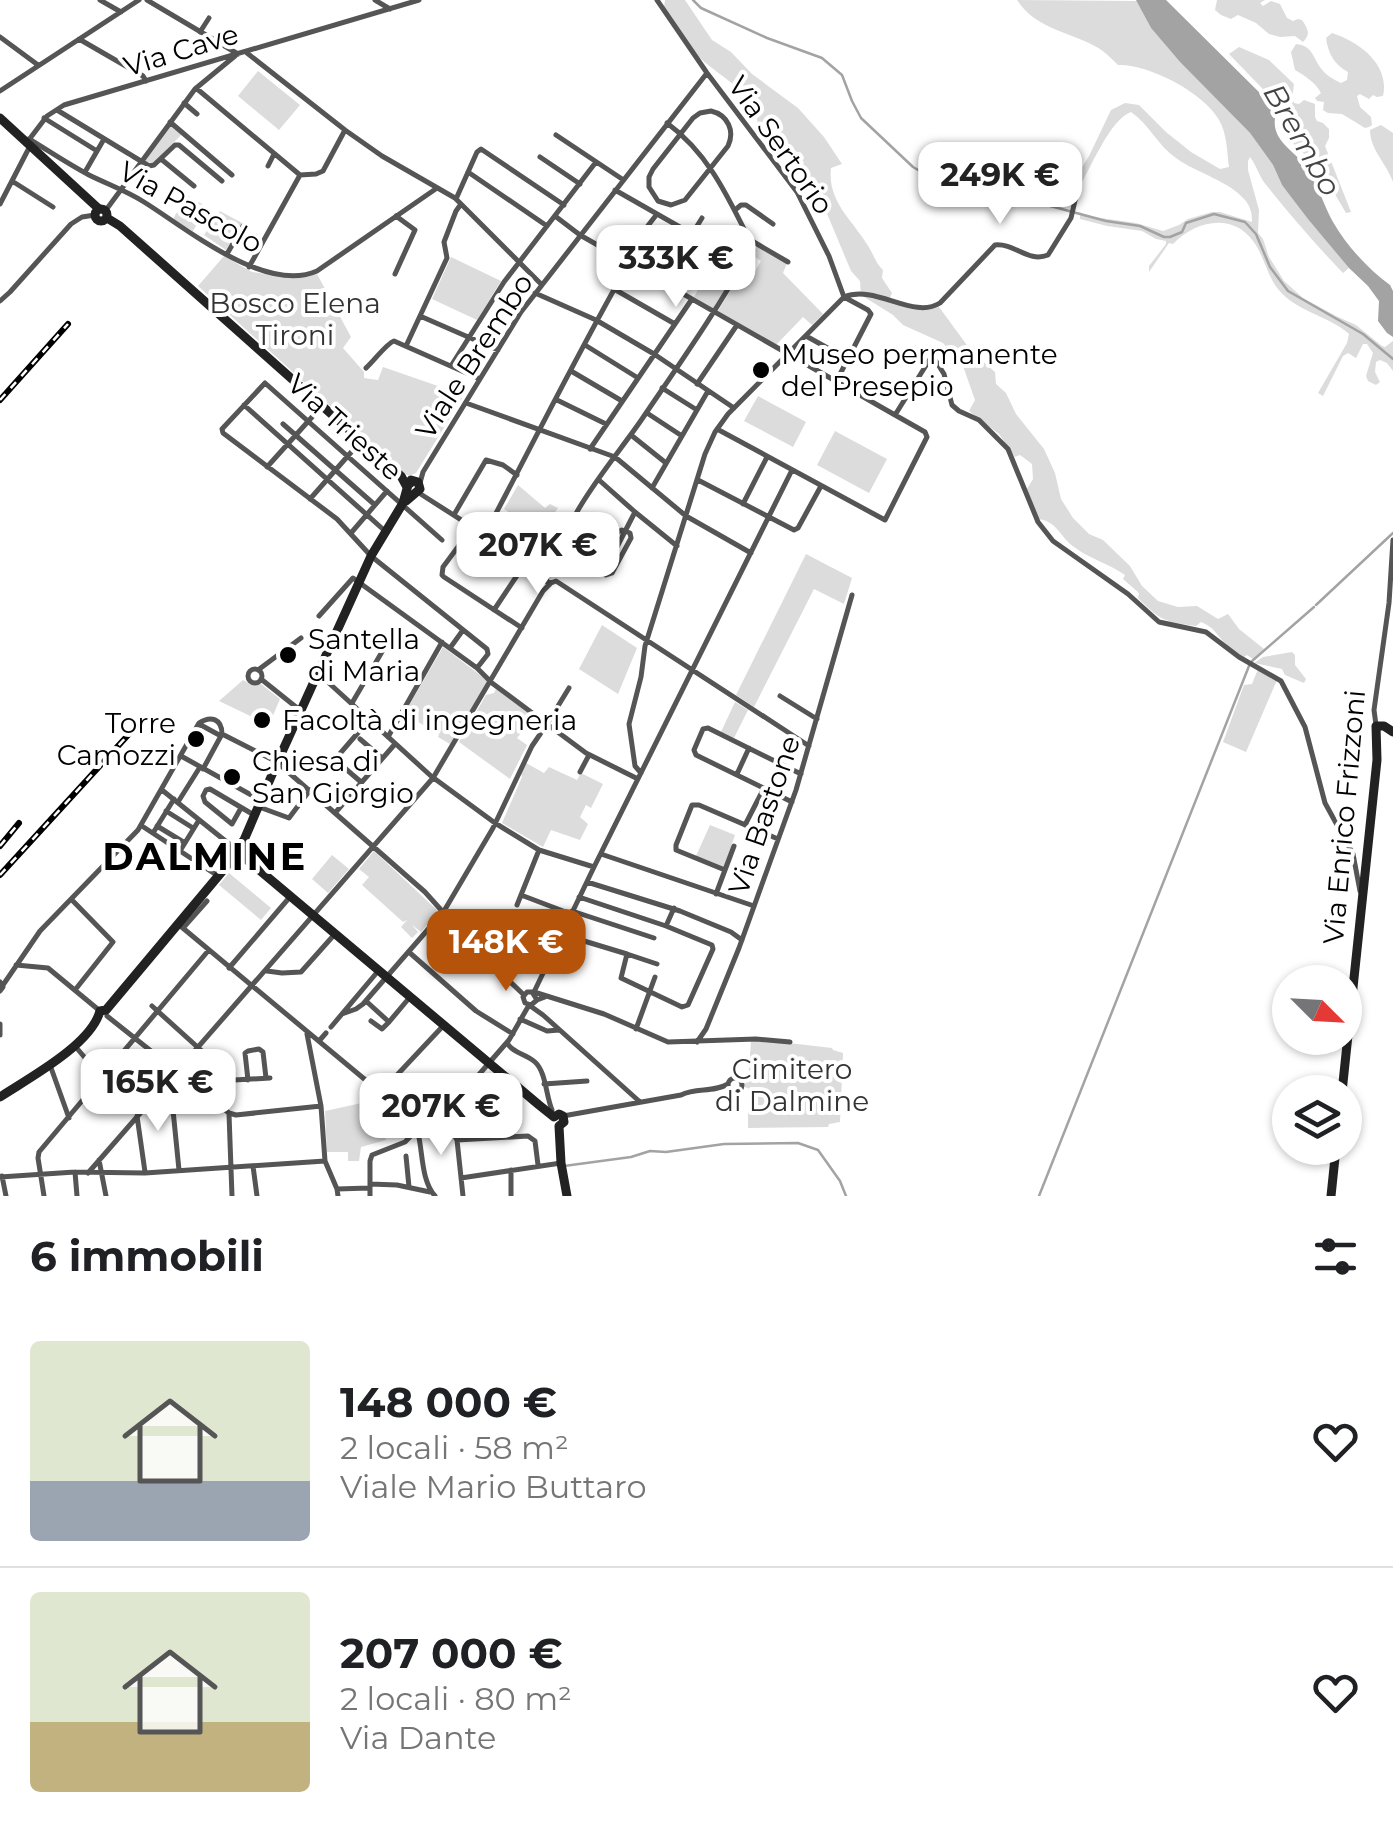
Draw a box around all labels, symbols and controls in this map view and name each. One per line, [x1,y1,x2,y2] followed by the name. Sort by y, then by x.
[120,16,242,84] street label: Via Cave
[721,69,841,221] street label: Via Sertorio
[1256,77,1349,202] water label: Brembo
[919,142,1081,227] pin: 249K €
[113,154,269,260] street label: Via Pascolo
[940,155,1060,194] text: 249K €
[595,225,757,310] pin: 333K €
[618,238,734,277] text: 333K €
[408,267,540,445] street label: Viale Brembo
[209,286,381,352] park label: Bosco Elena Tironi
[781,337,1058,403] place label: Museo permanente del Presepio
[750,359,772,381] marker: Museo permanente del Presepio
[280,367,410,487] street label: Via Trieste
[457,512,619,597] pin: 207K €
[478,525,598,564] text: 207K €
[308,622,420,688] place label: Santella di Maria
[277,644,299,666] marker: Santella di Maria
[1316,688,1372,946] street label: Via Enrico Frizzoni
[282,703,577,737] place label: Facoltà di ingegneria
[57,706,176,772] place label: Torre Camozzi
[251,709,273,731] marker: Facoltà di ingegneria
[185,728,207,750] marker: Torre Camozzi
[721,731,807,899] street label: Via Bastone
[252,744,414,810] place label: Chiesa di San Giorgio
[221,766,243,788] marker: Chiesa di San Giorgio
[102,833,308,880] district label: DALMINE
[425,909,587,994] pin: 148K €
[449,922,563,961] text: 148K €
[1272,965,1362,1055] north arrow
[1272,965,1362,1165] map controls
[77,1049,239,1134] pin: 165K €
[715,1052,869,1118] park label: Cimitero di Dalmine
[103,1062,213,1101] text: 165K €
[360,1073,522,1158] pin: 207K €
[1272,1075,1362,1165] button: layers
[381,1086,501,1125] text: 207K €
[1308,1229,1363,1284] icon: filters
[30,1230,264,1282] text: 6 immobili
[340,1376,557,1428] text: 148 000 €
[110,1381,230,1501] icon: home
[1308,1414,1363,1469] icon: heart
[340,1428,569,1467] text: 2 locali · 58 m²
[340,1467,647,1506] text: Viale Mario Buttaro
[340,1627,563,1679] text: 207 000 €
[110,1632,230,1752] icon: home
[1308,1665,1363,1720] icon: heart
[340,1679,572,1718] text: 2 locali · 80 m²
[340,1718,496,1757] text: Via Dante

